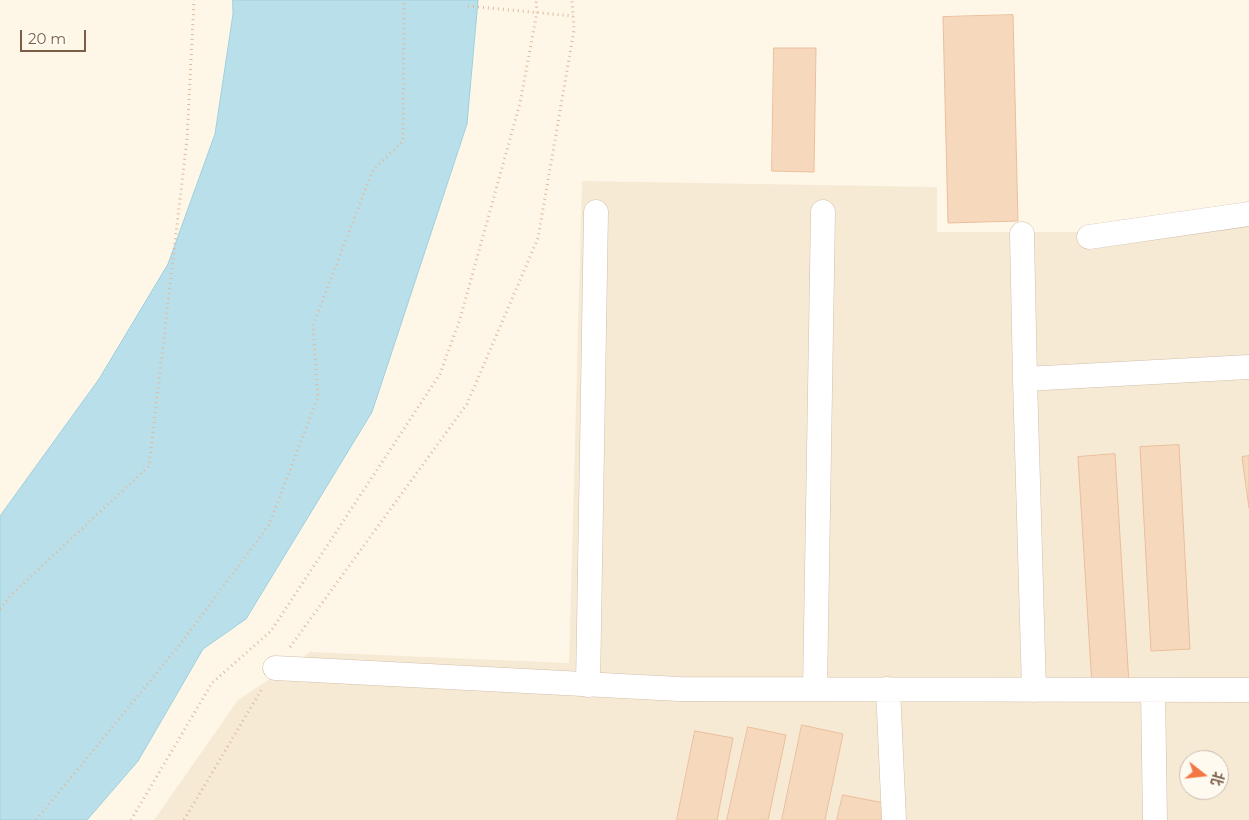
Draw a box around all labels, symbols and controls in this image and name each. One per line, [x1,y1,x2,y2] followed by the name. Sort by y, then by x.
[22,20,89,52] scale bar
[28,29,66,48] text: 20 m
[1179,750,1229,800] north arrow
[1207,770,1228,788] text: 北

